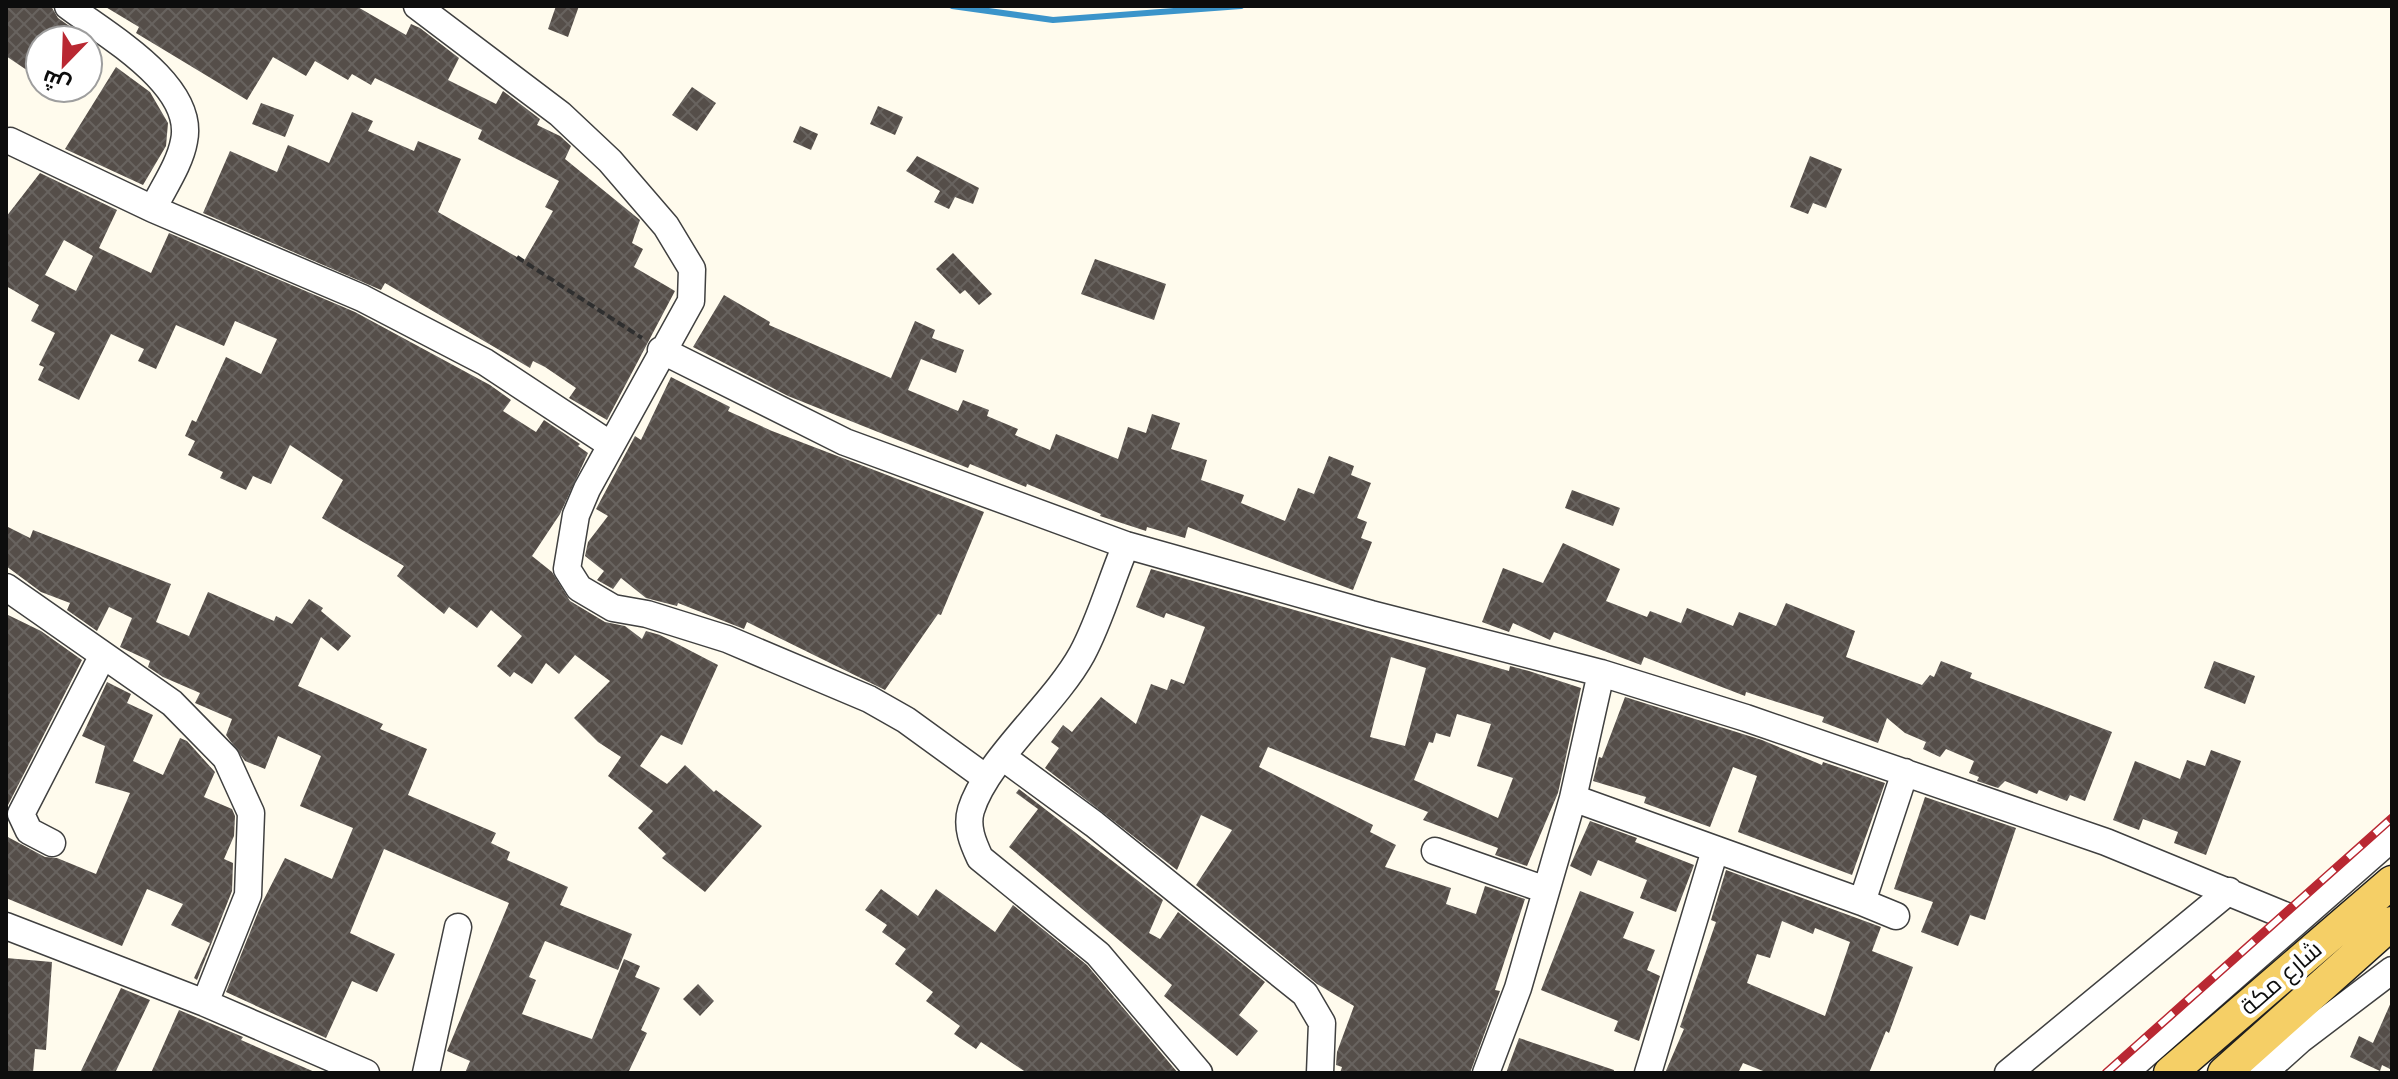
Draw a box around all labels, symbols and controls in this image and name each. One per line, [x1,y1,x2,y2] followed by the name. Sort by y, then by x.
[24,24,104,104] north arrow
[38,64,75,100] text: ش
[2234,934,2329,1022] street label: شارع مكة

